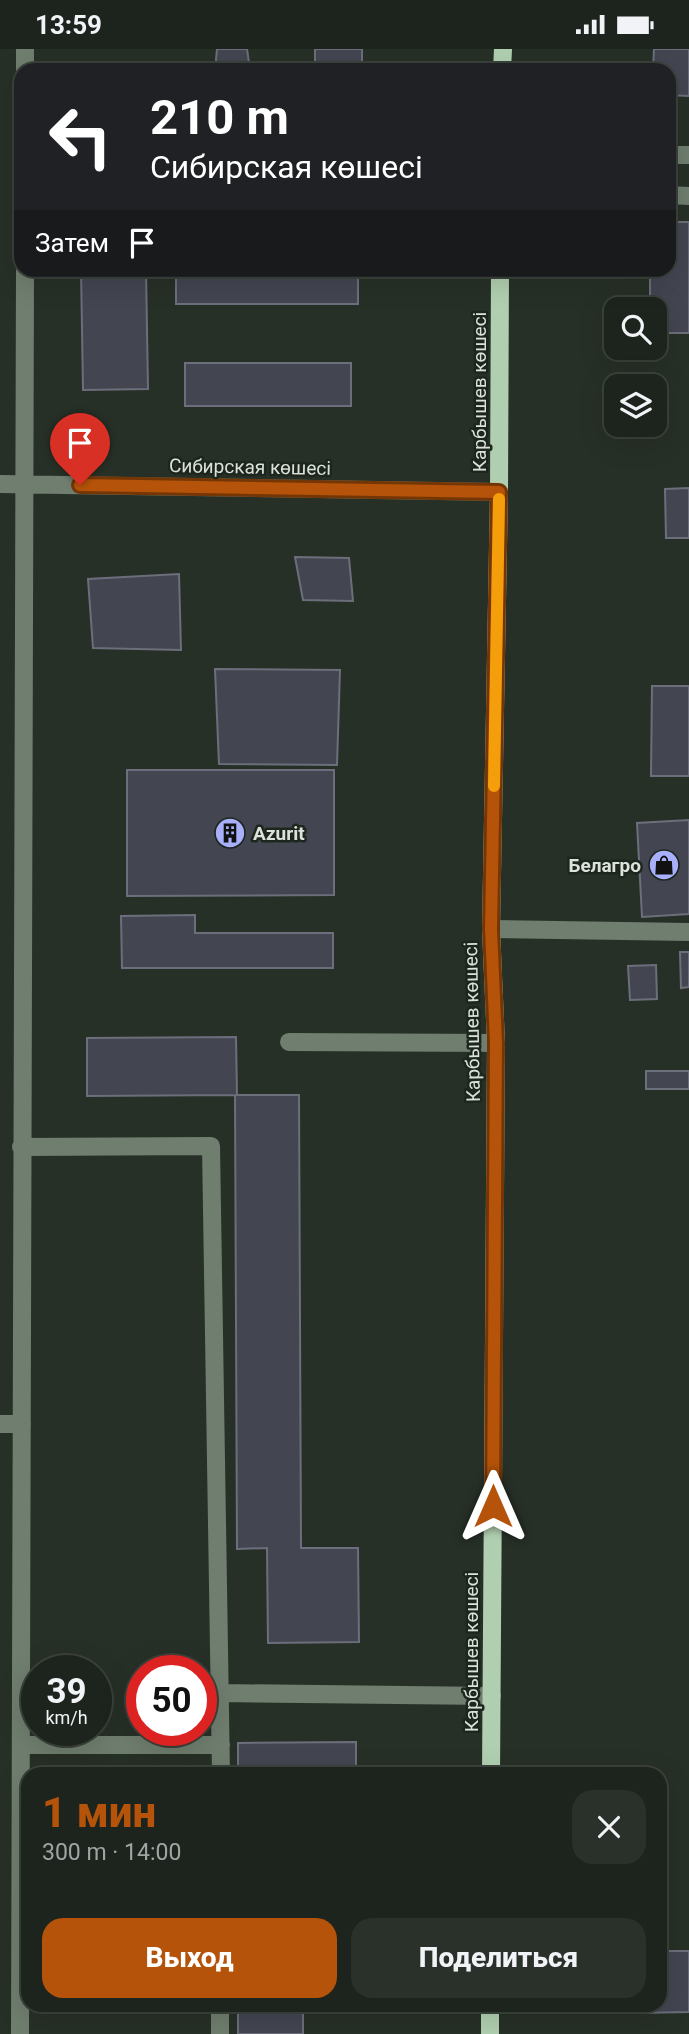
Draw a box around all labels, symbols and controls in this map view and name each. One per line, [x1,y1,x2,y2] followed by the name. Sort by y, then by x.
[35,10,102,40] text: 13:59
[150,89,289,146] text: 210 m
[35,91,126,182] icon: left
[150,148,423,186] text: Сибирская көшесі
[123,224,161,262] icon: arrive
[35,228,109,258] text: Затем
[604,297,667,437] map controls
[604,297,667,360] button: search
[468,312,491,472] street label: Карбышев көшесі
[604,374,667,437] button: layers
[50,413,110,485] pin
[61,424,99,462] icon: arrive
[169,454,331,480] street label: Сибирская көшесі
[213,816,247,850] building icon: Azurit
[253,822,305,845] place label: Azurit
[647,848,681,882] shop icon: Белагро
[569,854,641,877] place label: Белагро
[459,942,485,1102] street label: Карбышев көшесі
[456,1469,530,1543] position arrow
[460,1572,483,1732] street label: Карбышев көшесі
[126,1655,217,1746] speed limit sign: 50
[46,1671,87,1712] text: 39
[45,1707,88,1728] text: km/h
[42,1788,156,1837] text: 1 мин
[572,1790,646,1864] button: close
[42,1839,181,1866] text: 300 m · 14:00
[42,1918,337,1998] button: Выход
[351,1918,646,1998] button: Поделиться

